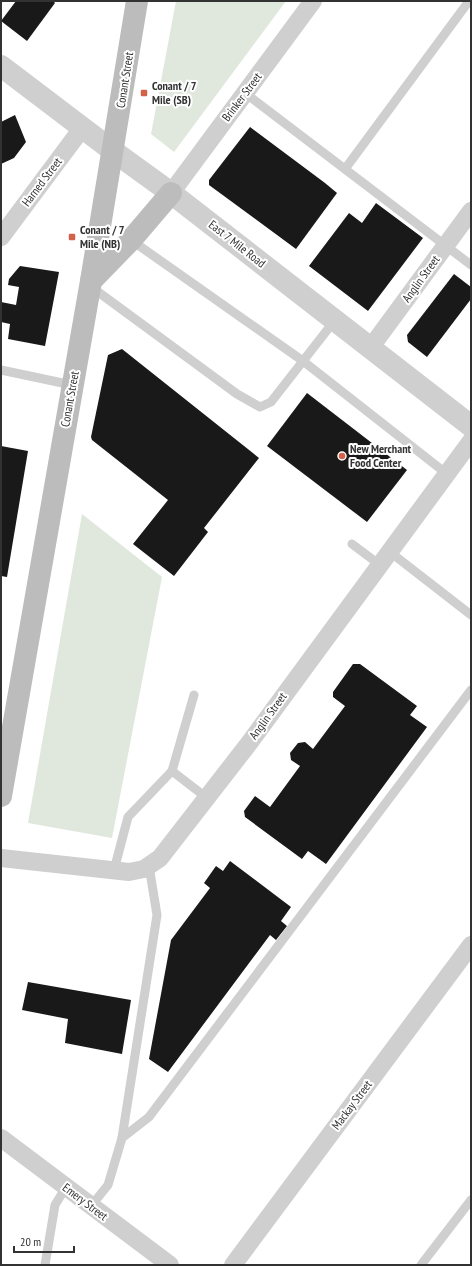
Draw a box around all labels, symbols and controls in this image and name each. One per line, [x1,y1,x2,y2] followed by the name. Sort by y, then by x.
[113,50,136,109] street label: Conant Street
[218,69,265,124] street label: Brinker Street
[152,78,197,107] place label: Conant / 7 Mile (SB)
[139,88,149,98] marker: Conant / 7 Mile (SB)
[18,154,65,209] street label: Harned Street
[206,217,269,271] street label: East 7 Mile Road
[80,222,125,251] place label: Conant / 7 Mile (NB)
[67,232,77,242] marker: Conant / 7 Mile (NB)
[399,252,443,305] street label: Anglin Street
[57,369,82,428] street label: Conant Street
[350,441,412,470] place label: New Merchant Food Center
[337,451,347,461] marker: New Merchant Food Center
[246,689,290,742] street label: Anglin Street
[328,1077,375,1132] street label: Mackay Street
[60,1180,111,1224] street label: Emery Street
[14,1228,74,1254] scale bar
[20,1234,41,1249] text: 20 m

